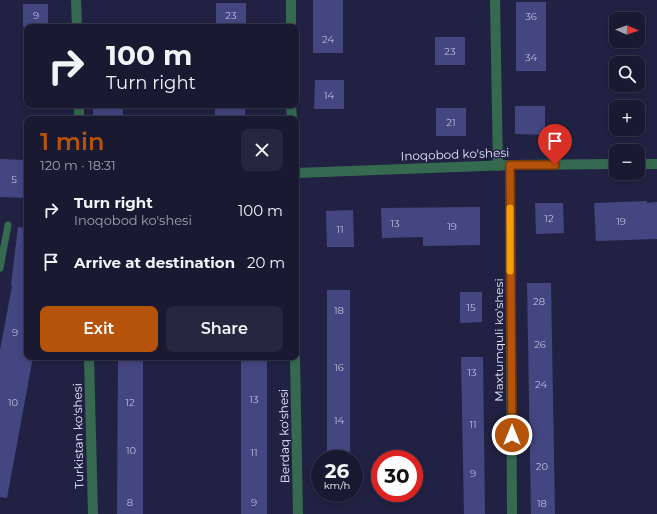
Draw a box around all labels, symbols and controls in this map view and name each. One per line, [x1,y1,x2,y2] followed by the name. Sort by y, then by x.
[33,9,39,22] house number: 9
[225,9,237,22] house number: 23
[525,10,537,23] house number: 36
[609,12,645,48] north arrow
[609,12,645,180] map controls
[322,33,334,46] house number: 24
[106,38,192,72] text: 100 m
[40,40,92,92] icon: right
[444,45,456,58] house number: 23
[525,51,538,64] house number: 34
[609,56,645,92] button: search
[106,72,196,94] text: Turn right
[324,89,334,102] house number: 14
[609,100,645,136] button: +
[446,116,456,129] house number: 21
[538,124,572,165] pin
[40,127,104,156] text: 1 min
[241,129,283,171] button: close
[544,130,566,152] icon: arrive
[609,144,645,180] button: −
[400,145,510,163] street label: Inoqobod ko'shesi
[40,157,116,173] text: 120 m · 18:31
[11,173,17,186] house number: 5
[74,193,153,212] text: Turn right
[40,199,62,221] icon: right
[238,201,283,220] text: 100 m
[74,212,192,228] text: Inoqobod ko'shesi
[544,212,554,225] house number: 12
[616,215,626,228] house number: 19
[390,217,400,230] house number: 13
[447,220,457,233] house number: 19
[336,223,344,236] house number: 11
[40,251,62,273] icon: arrive
[74,253,235,272] text: Arrive at destination
[247,253,285,272] text: 20 m
[491,278,506,402] street label: Maxtumquli ko'shesi
[533,295,545,308] house number: 28
[466,301,476,314] house number: 15
[334,304,344,317] house number: 18
[40,306,158,352] button: Exit
[166,306,283,352] button: Share
[12,326,18,339] house number: 9
[534,338,546,351] house number: 26
[334,361,344,374] house number: 16
[467,366,477,379] house number: 13
[535,378,547,391] house number: 24
[70,383,86,489] street label: Turkistan ko'shesi
[276,389,292,483] street label: Berdaq ko'shesi
[249,393,259,406] house number: 13
[8,396,18,409] house number: 10
[125,396,135,409] house number: 12
[334,414,344,427] house number: 14
[491,414,533,456] position arrow
[469,418,477,431] house number: 11
[126,444,136,457] house number: 10
[250,446,258,459] house number: 11
[371,450,423,502] speed limit sign: 30
[325,459,349,483] text: 26
[536,460,549,473] house number: 20
[470,467,476,480] house number: 9
[324,479,350,492] text: km/h
[127,496,133,509] house number: 8
[251,496,257,509] house number: 9
[537,497,547,510] house number: 18

